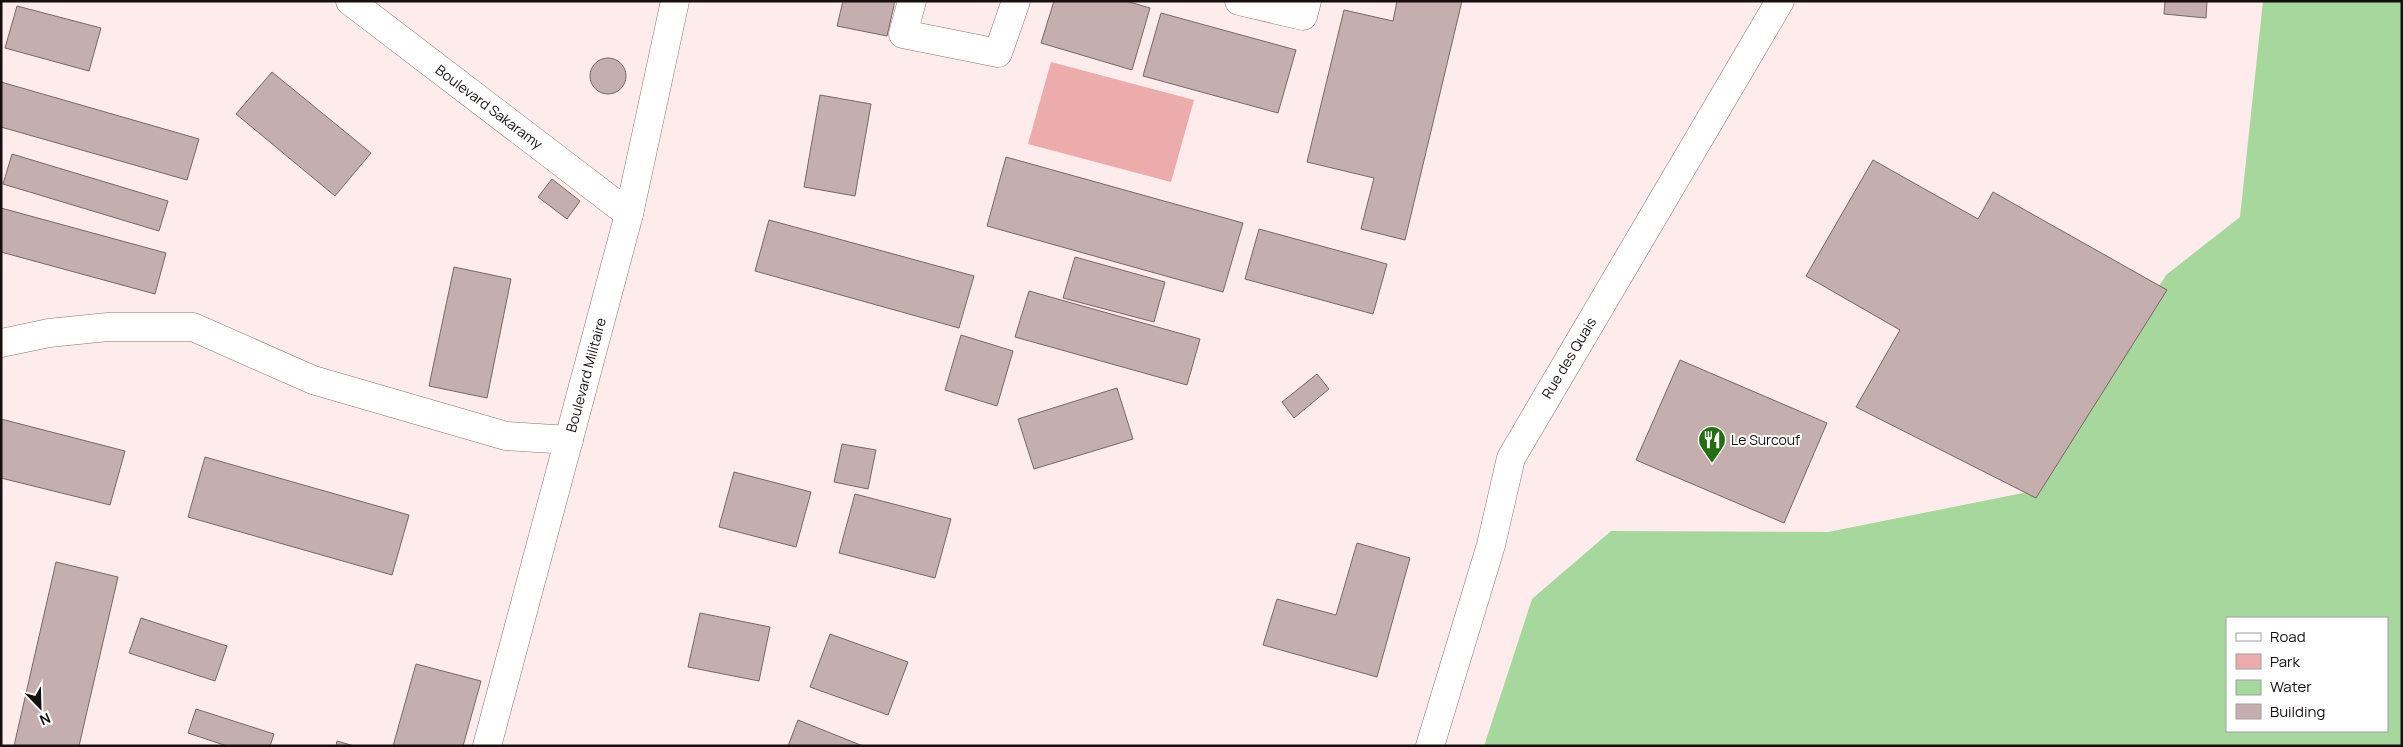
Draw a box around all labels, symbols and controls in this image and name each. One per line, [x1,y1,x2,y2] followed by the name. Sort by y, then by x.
[432,60,547,154] street label: Boulevard Sakaramy
[1537,314,1600,402] street label: Rue des Quais
[561,315,610,434] street label: Boulevard Militaire
[1697,425,1727,464] restaurant icon: Le Surcouf
[1731,430,1800,449] place label: Le Surcouf
[2226,617,2388,732] legend
[2270,626,2306,647] text: Road
[2270,651,2300,672] text: Park
[2270,676,2312,697] text: Water
[15,682,65,732] north arrow
[2270,701,2325,722] text: Building
[37,709,54,730] text: N

